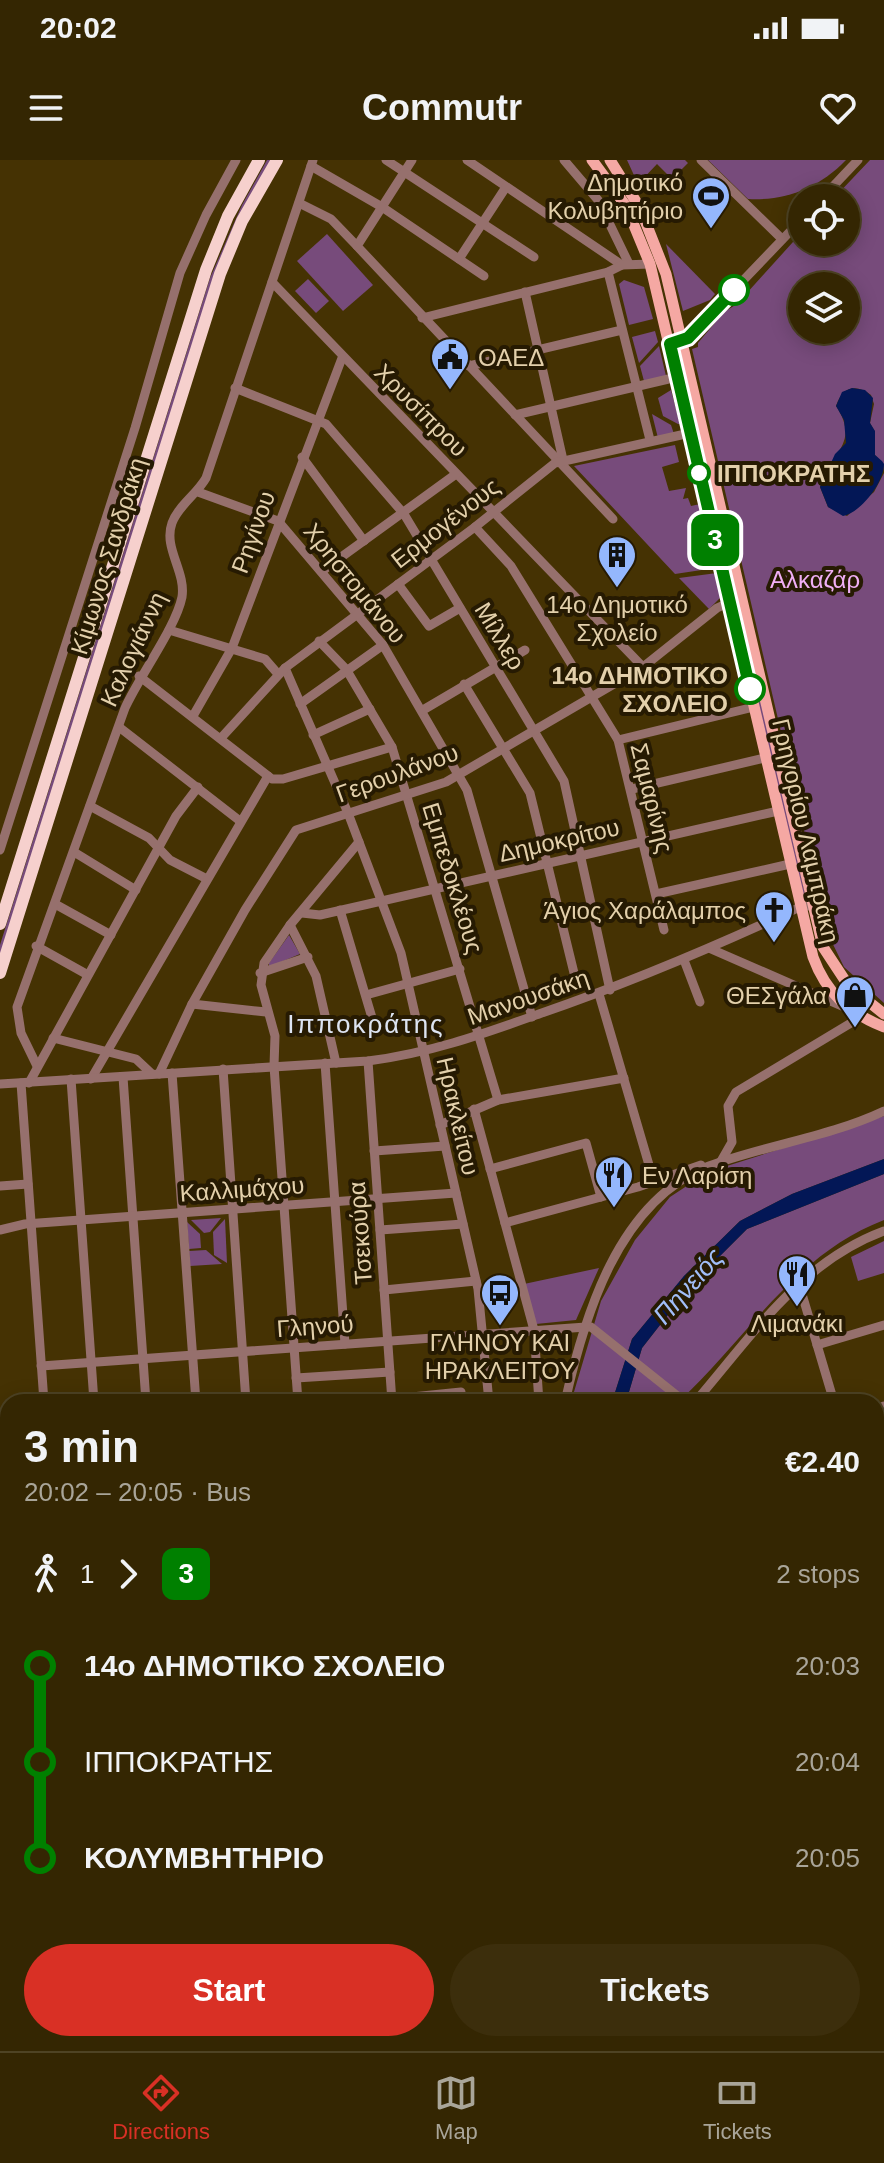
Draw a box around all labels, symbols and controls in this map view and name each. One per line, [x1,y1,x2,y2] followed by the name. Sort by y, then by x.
[40,11,117,44] text: 20:02
[24,86,68,130] icon: menu
[816,86,860,130] icon: heart
[362,87,522,128] text: Commutr
[548,169,683,224] place label: Δημοτικό Κολυβητήριο
[690,175,732,230] sports icon: Δημοτικό Κολυβητήριο
[788,184,860,344] map controls
[788,184,860,256] button: locate
[788,272,860,344] button: layers
[719,275,749,305] unlabelled marker
[429,336,471,391] public building icon: ΟΑΕΔ
[478,344,544,371] place label: ΟΑΕΔ
[369,358,473,462] street label: Χρυσίπpου
[65,454,151,658] street label: Κίμωνος Σανδράκη
[717,460,870,487] place label: ΙΠΠΟΚΡΑΤΗΣ
[688,462,710,484] marker: ΙΠΠΟΚΡΑΤΗΣ
[386,472,504,574] street label: Ερμογένους
[226,487,280,577] street label: Ρηγίνου
[689,514,741,566] line badge: 3
[298,518,412,648] street label: Χρηστομάνου
[707,524,723,555] text: 3
[596,534,638,589] building icon: 14ο Δημοτικό Σχολείο
[770,566,860,593] park label: Αλκαζάρ
[95,587,171,711] street label: Καλογιάννη
[546,591,688,646] place label: 14ο Δημοτικό Σχολείο
[469,597,531,675] street label: Μίλλερ
[551,662,728,717] place label: 14ο ΔΗΜΟΤΙΚΟ ΣΧΟΛΕΙΟ
[735,674,765,704] marker: 14ο ΔΗΜΟΤΙΚΟ ΣΧΟΛΕΙΟ
[767,716,845,946] street label: Γρηγορίου Λαμπράκη
[332,738,462,808] street label: Γερουλάνου
[625,740,679,856] street label: Σαμαρίνης
[417,799,489,957] street label: Εμπεδοκλέους
[496,813,622,867] street label: Δημοκρίτου
[753,889,795,944] church icon: Άγιος Χαράλαμπος
[544,897,746,924] place label: Άγιος Χαράλαμπος
[464,964,592,1030] street label: Μανουσάκη
[834,974,876,1029] shop icon: ΘΕΣγάλα
[726,982,827,1009] place label: ΘΕΣγάλα
[287,1009,445,1039] district label: Ιπποκράτης
[431,1054,485,1178] street label: Ηρακλείτου
[593,1154,635,1209] restaurant icon: Εν Λαρίση
[642,1162,752,1189] place label: Εν Λαρίση
[179,1171,305,1207] street label: Καλλιμάχου
[343,1180,377,1285] street label: Τσεκούρα
[647,1242,729,1330] water label: Πηνειός
[776,1253,818,1308] restaurant icon: Λιμανάκι
[479,1272,521,1327] bus stop icon: ΓΛΗΝΟΥ ΚΑΙ ΗΡΑΚΛΕΙΤΟΥ
[276,1310,354,1342] street label: Γληνού
[751,1310,843,1337] place label: Λιμανάκι
[425,1329,575,1384] place label: ΓΛΗΝΟΥ ΚΑΙ ΗΡΑΚΛΕΙΤΟΥ
[24,1422,139,1471] text: 3 min
[785,1445,860,1478] text: €2.40
[24,1477,251,1507] text: 20:02 – 20:05 · Bus
[24,1552,68,1596] icon: walk
[106,1552,150,1596] icon: forward
[178,1558,194,1589] text: 3
[80,1559,94,1589] text: 1
[776,1559,860,1589] text: 2 stops
[84,1649,445,1682] text: 14ο ΔΗΜΟΤΙΚΟ ΣΧΟΛΕΙΟ
[795,1651,860,1681] text: 20:03
[84,1745,273,1778] text: ΙΠΠΟΚΡΑΤΗΣ
[795,1747,860,1777] text: 20:04
[84,1841,324,1874] text: ΚΟΛΥΜΒΗΤΗΡΙΟ
[795,1843,860,1873] text: 20:05
[24,1944,434,2036] button: Start
[450,1944,860,2036] button: Tickets
[112,2071,210,2145] tab: Directions
[434,2071,478,2145] tab: Map
[703,2071,772,2145] tab: Tickets

